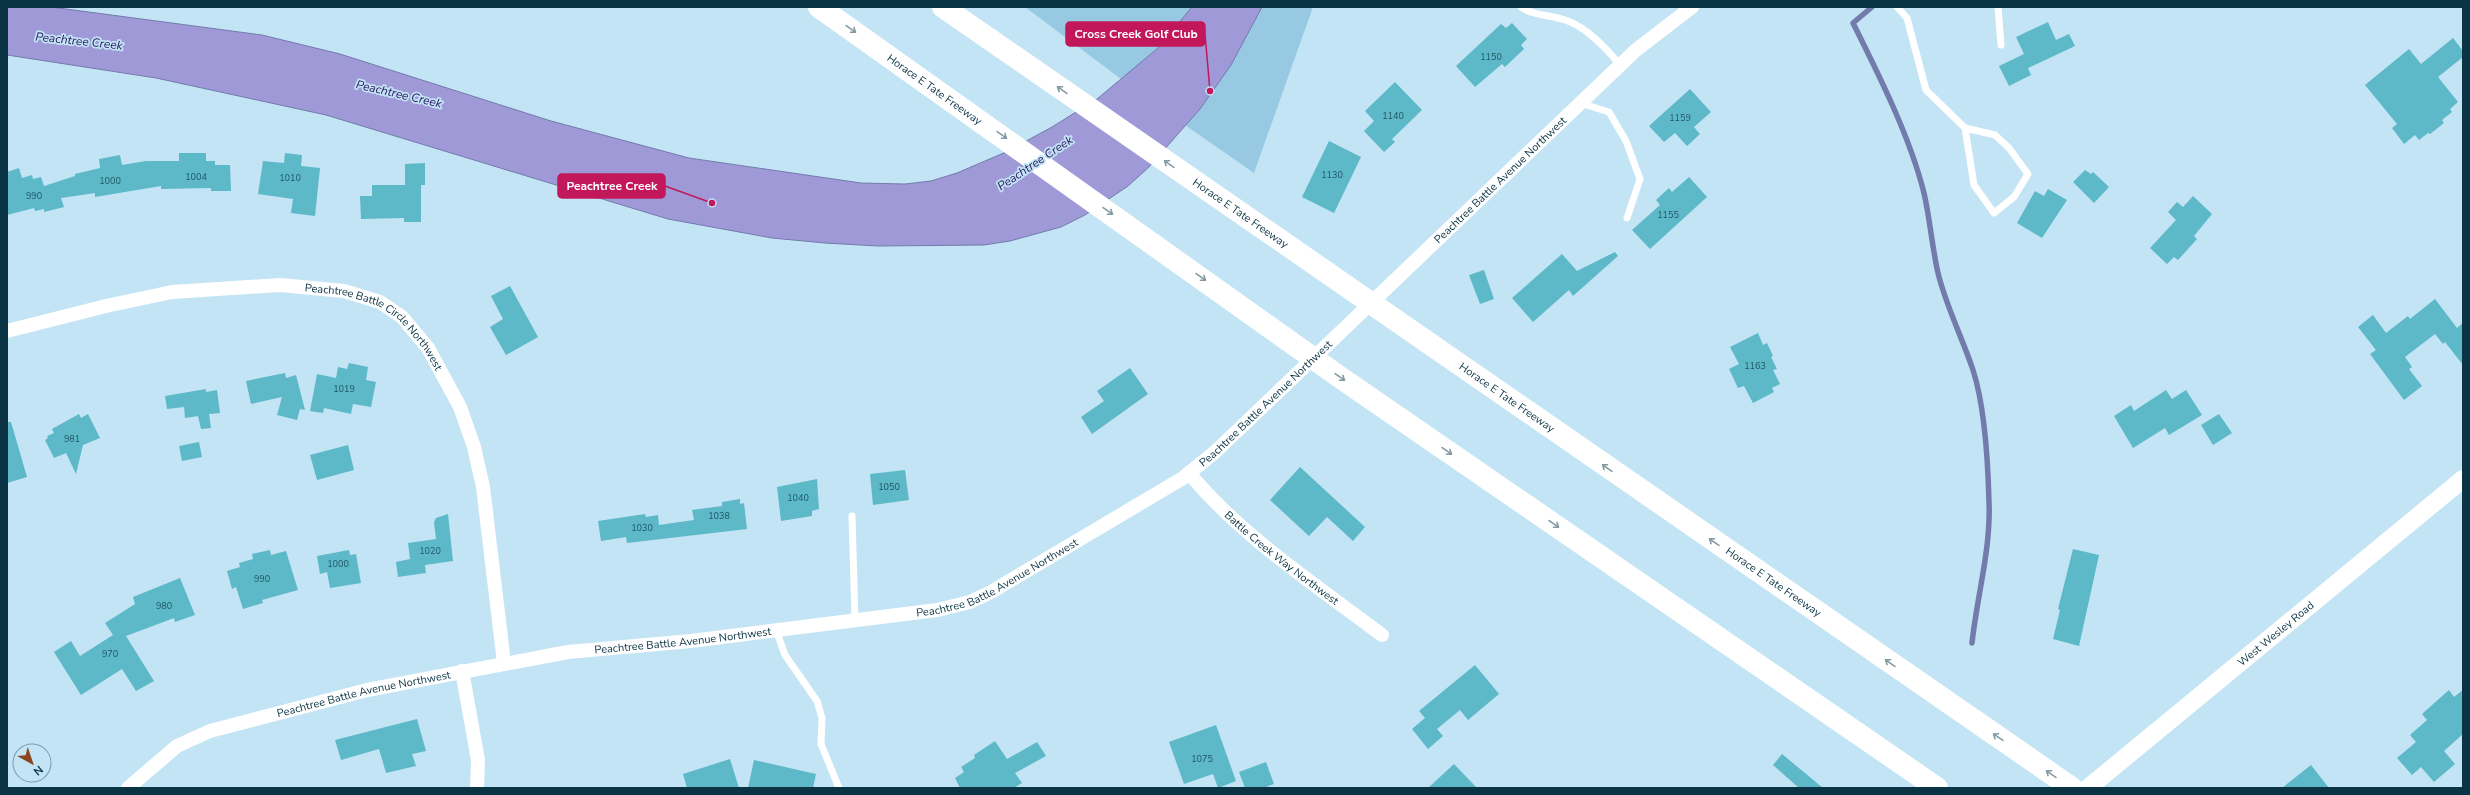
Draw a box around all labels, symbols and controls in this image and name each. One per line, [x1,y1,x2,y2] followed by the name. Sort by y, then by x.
[1066,22,1205,46] callout: Cross Creek Golf Club
[846,25,857,33] one-way arrow
[1074,26,1198,42] text: Cross Creek Golf Club
[35,28,124,54] water label: Peachtree Creek
[884,50,986,128] street label: Horace E Tate Freeway
[1480,51,1502,63] house number: 1150
[354,76,445,112] water label: Peachtree Creek
[1057,86,1068,94] one-way arrow
[1382,110,1404,122] house number: 1140
[1669,112,1691,124] house number: 1159
[1431,113,1570,247] street label: Peachtree Battle Avenue Northwest
[994,131,1077,194] water label: Peachtree Creek
[996,131,1007,140] one-way arrow
[1164,160,1175,168] one-way arrow
[1321,169,1343,181] house number: 1130
[185,171,207,183] house number: 1004
[279,172,301,184] house number: 1010
[558,174,665,198] callout: Peachtree Creek
[99,175,121,187] house number: 1000
[1190,175,1292,252] street label: Horace E Tate Freeway
[567,178,658,194] text: Peachtree Creek
[26,190,42,202] house number: 990
[1102,207,1113,215] one-way arrow
[1657,209,1679,221] house number: 1155
[1195,272,1206,281] one-way arrow
[304,280,446,373] street label: Peachtree Battle Circle Northwest
[1196,337,1335,470] street label: Peachtree Battle Avenue Northwest
[1456,359,1558,436] street label: Horace E Tate Freeway
[1744,360,1766,372] house number: 1163
[1335,373,1346,381] one-way arrow
[333,383,355,395] house number: 1019
[64,433,80,445] house number: 981
[1442,447,1453,455] one-way arrow
[1602,464,1613,472] one-way arrow
[878,481,900,493] house number: 1050
[787,492,809,504] house number: 1040
[1221,507,1342,608] street label: Battle Creek Way Northwest
[708,510,730,522] house number: 1038
[1549,520,1560,528] one-way arrow
[631,522,653,534] house number: 1030
[915,535,1081,620] street label: Peachtree Battle Avenue Northwest
[1709,538,1720,546] one-way arrow
[1723,543,1825,620] street label: Horace E Tate Freeway
[419,545,441,557] house number: 1020
[327,558,349,570] house number: 1000
[254,573,270,585] house number: 990
[2234,597,2317,669] street label: West Wesley Road
[156,600,172,612] house number: 980
[594,623,772,657] street label: Peachtree Battle Avenue Northwest
[102,648,118,660] house number: 970
[1885,659,1896,667] one-way arrow
[275,667,452,721] street label: Peachtree Battle Avenue Northwest
[1992,733,2003,741] one-way arrow
[12,743,52,783] north arrow
[1191,753,1213,765] house number: 1075
[30,762,46,779] text: N
[2045,770,2056,778] one-way arrow

